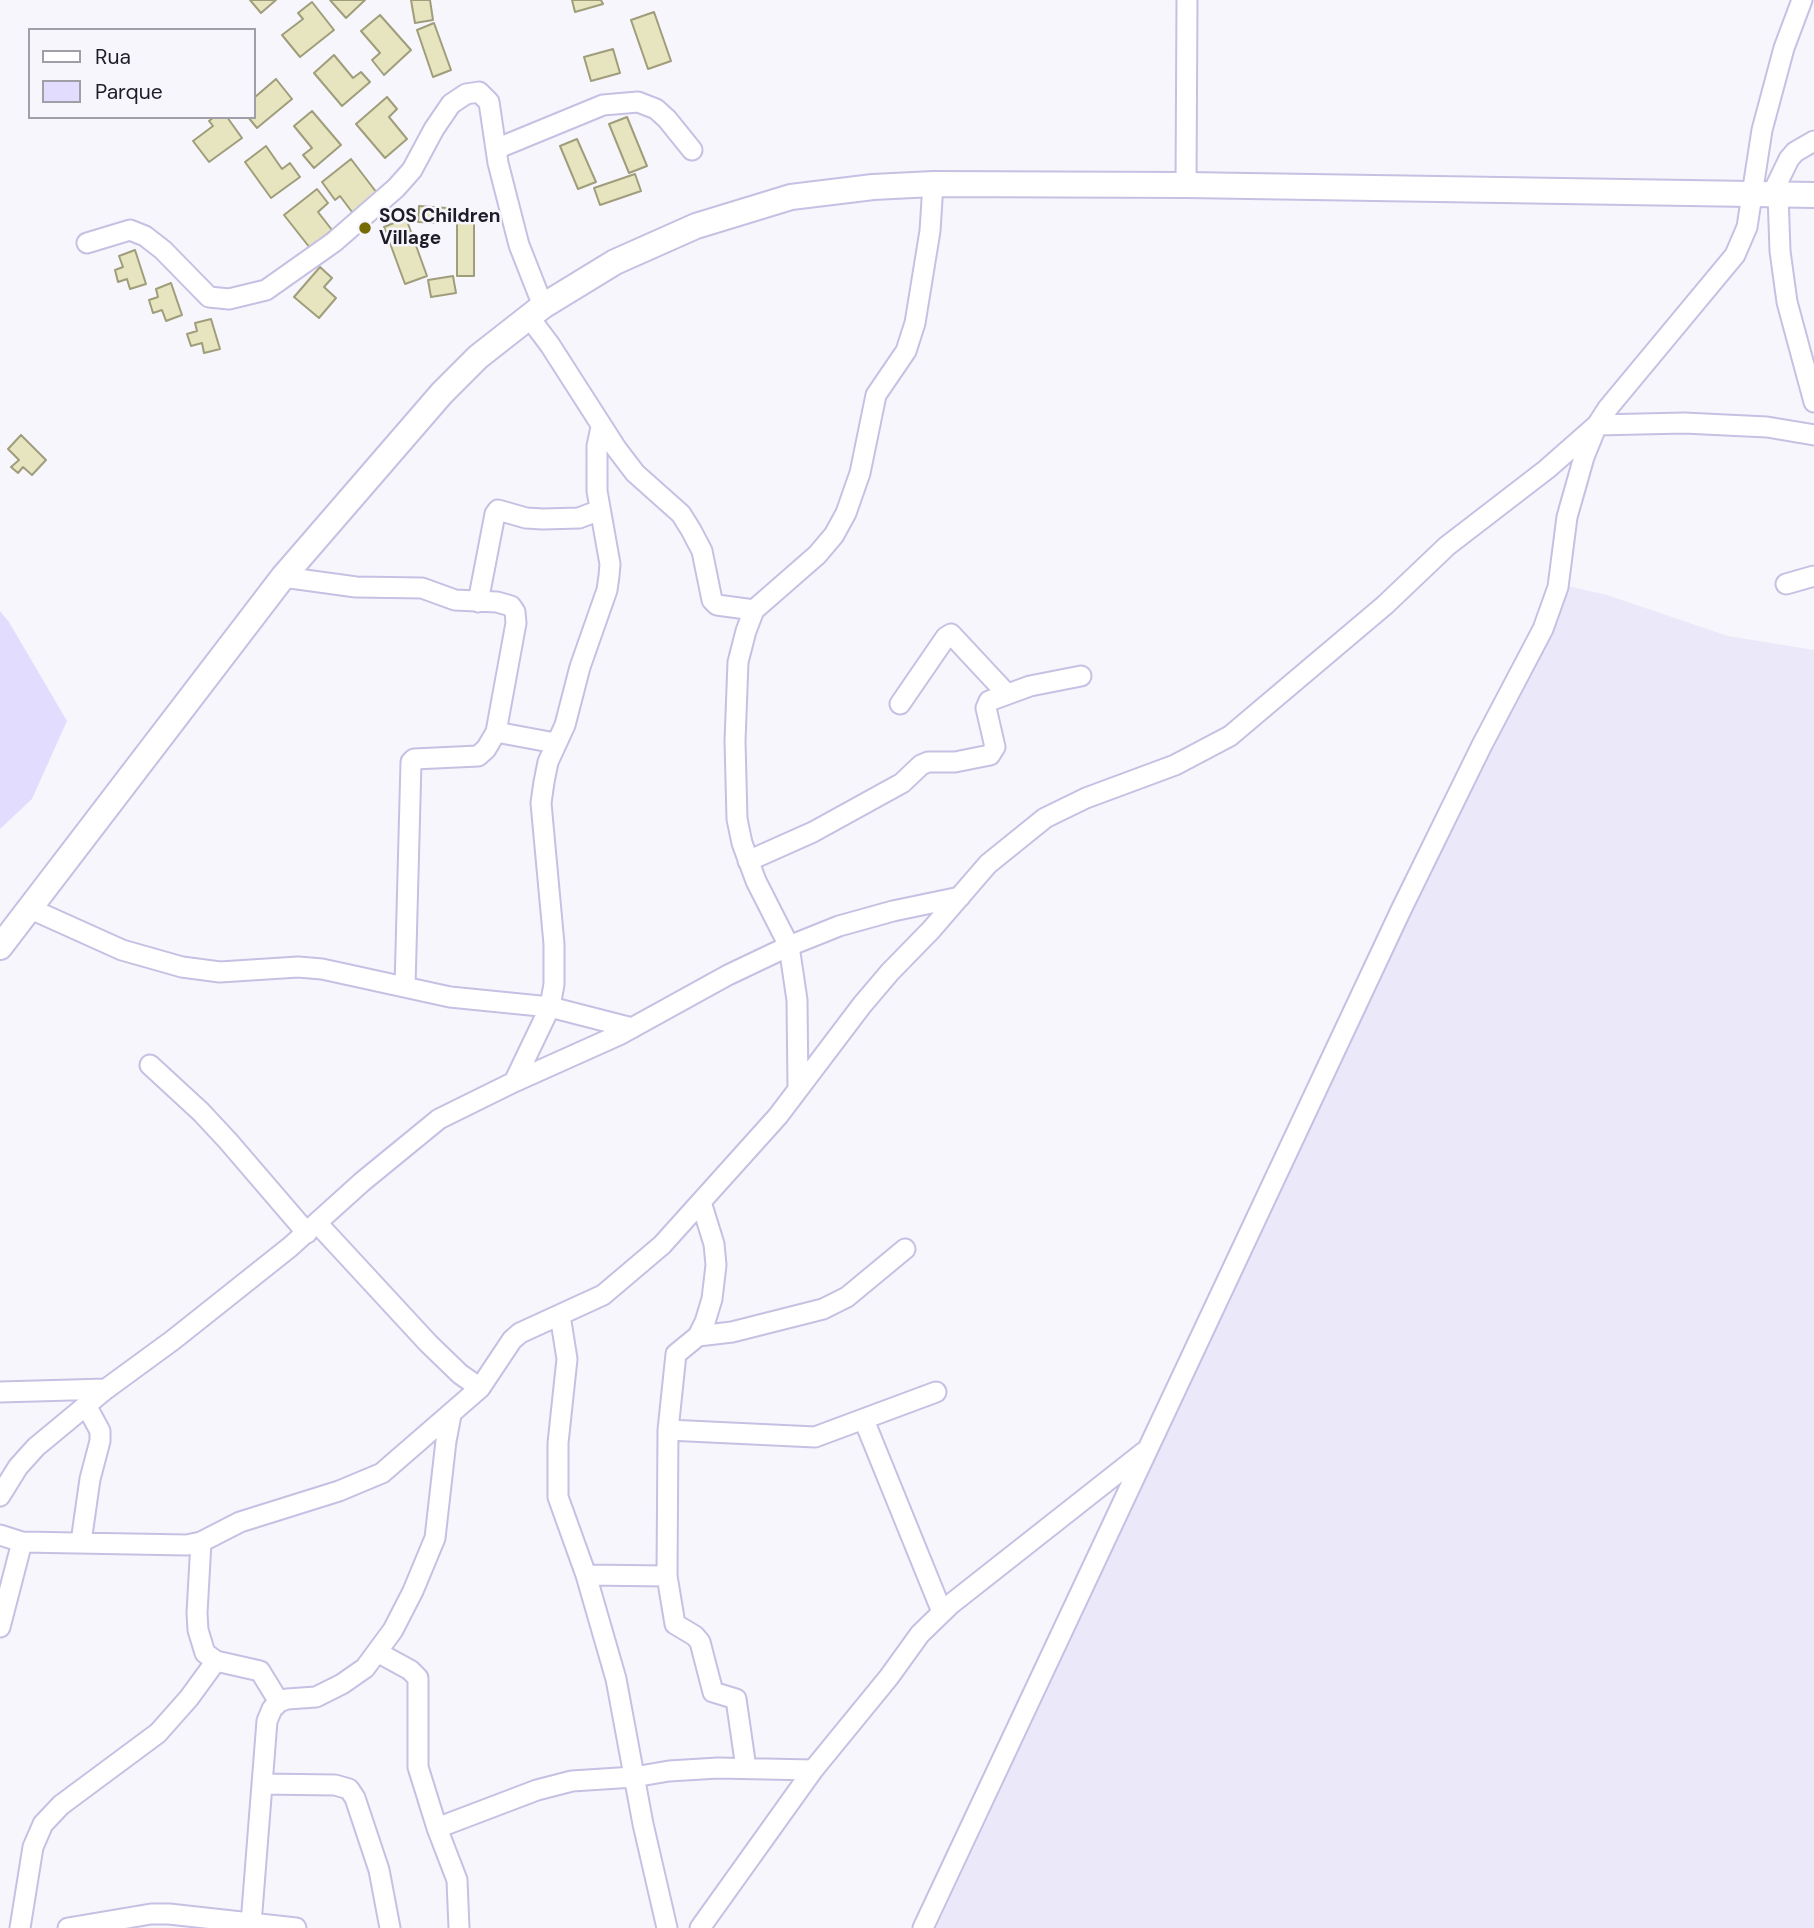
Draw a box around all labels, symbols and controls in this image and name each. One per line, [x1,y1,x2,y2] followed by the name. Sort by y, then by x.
[28,28,256,119] legend
[95,43,131,71] text: Rua
[95,78,163,106] text: Parque
[379,206,501,250] place label: SOS Children Village
[357,220,373,236] marker: SOS Children Village

